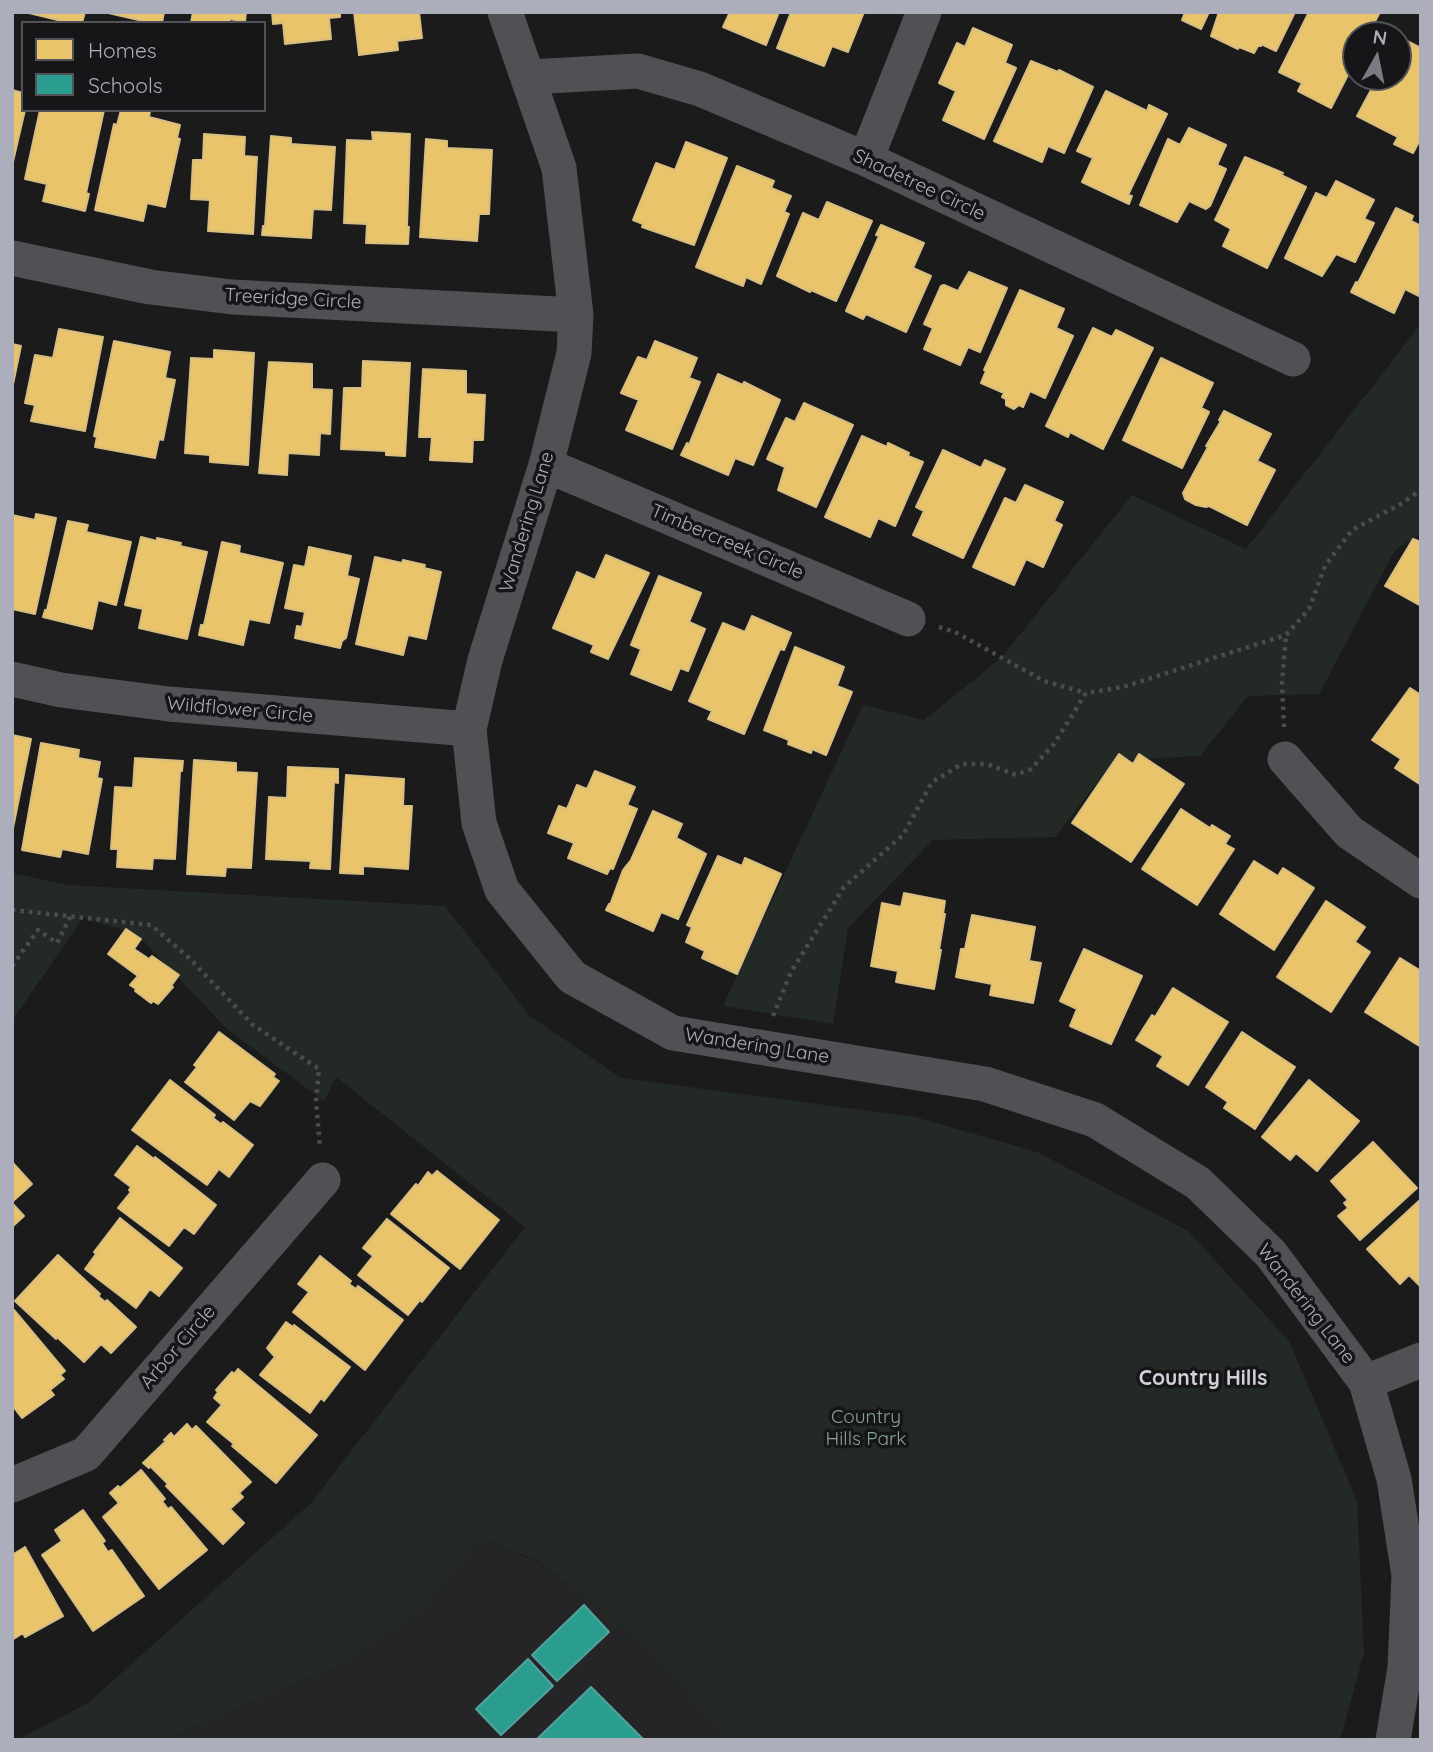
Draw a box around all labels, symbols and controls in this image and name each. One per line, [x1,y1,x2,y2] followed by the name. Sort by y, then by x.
[21,21,266,112] legend
[1342,21,1412,91] north arrow
[1371,24,1389,50] text: N
[88,37,157,63] text: Homes
[88,72,163,98] text: Schools
[849,144,989,226] street label: Shadetree Circle
[224,284,362,314] street label: Treeridge Circle
[495,449,559,595] street label: Wandering Lane
[647,500,807,584] street label: Timbercreek Circle
[166,692,314,728] street label: Wildflower Circle
[683,1023,831,1069] street label: Wandering Lane
[1252,1240,1360,1368] street label: Wandering Lane
[136,1301,220,1393] street label: Arbor Circle
[1139,1366,1267,1392] district label: Country Hills
[826,1406,906,1450] park label: Country Hills Park

